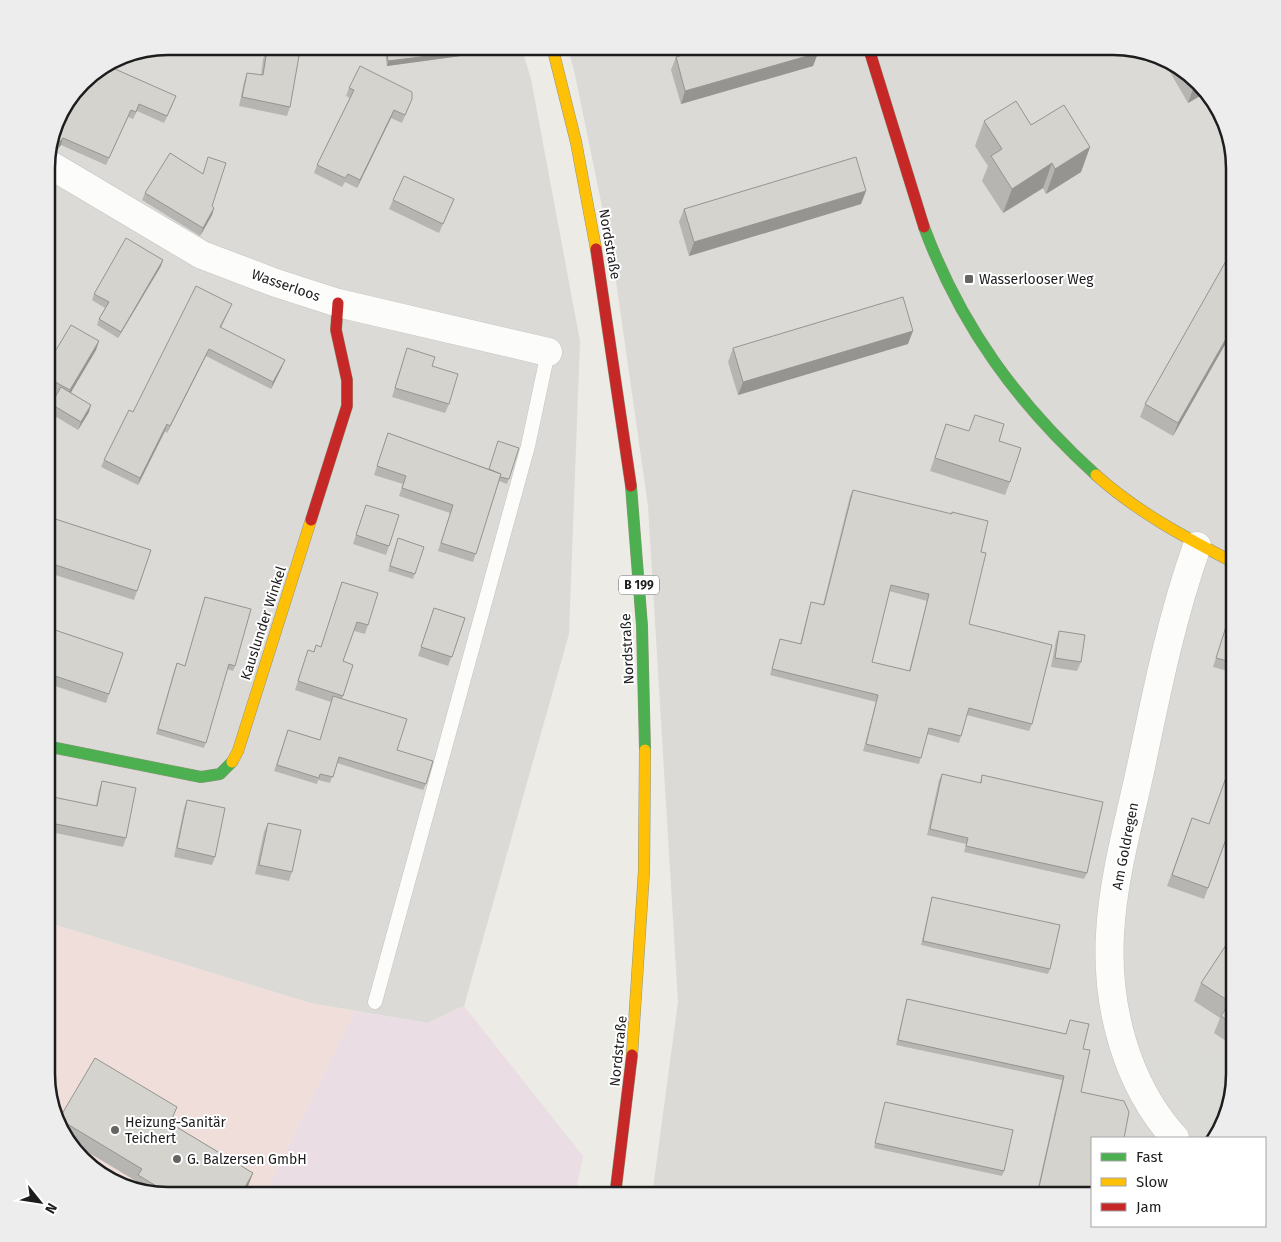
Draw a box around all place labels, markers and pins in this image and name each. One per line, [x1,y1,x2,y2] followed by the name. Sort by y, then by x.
[979,271,1094,288] place label: Wasserlooser Weg
[963,273,975,285] marker: Wasserlooser Weg
[125,1114,227,1147] place label: Heizung-Sanitär Teichert
[109,1124,121,1136] marker: Heizung-Sanitär Teichert
[187,1151,307,1168] place label: G. Balzersen GmbH
[171,1153,183,1165] marker: G. Balzersen GmbH

